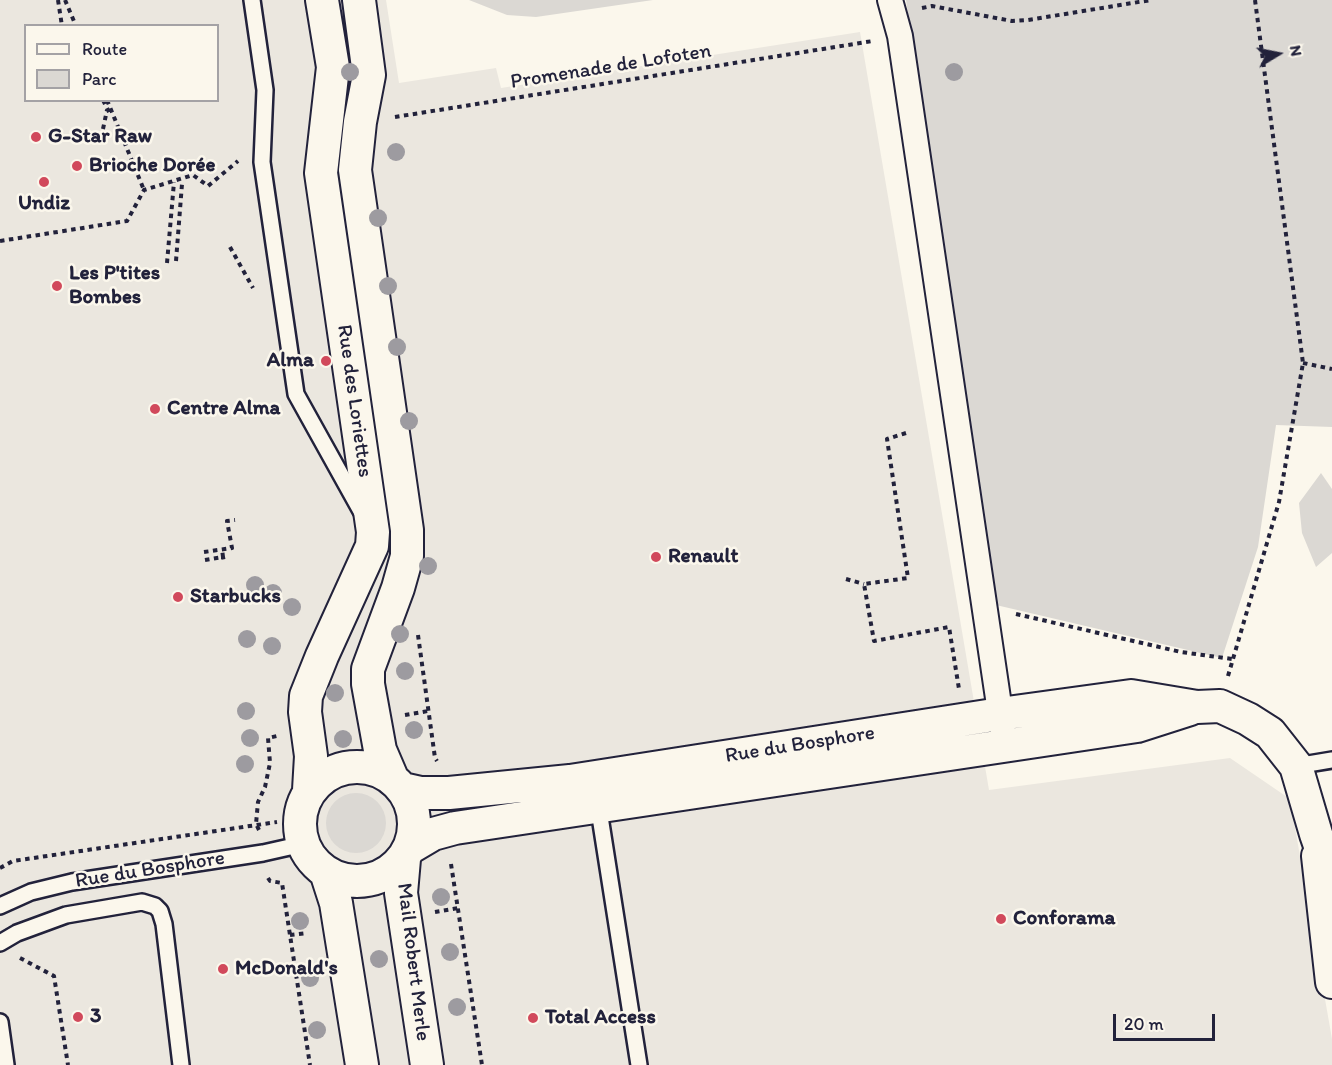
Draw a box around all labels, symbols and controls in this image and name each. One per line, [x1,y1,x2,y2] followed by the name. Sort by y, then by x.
[24,24,219,102] legend
[1248,24,1308,84] north arrow
[82,38,127,60] text: Route
[509,39,713,95] street label: Promenade de Lofoten
[1286,44,1307,58] text: N
[82,68,116,90] text: Parc
[48,124,152,150] place label: G-Star Raw
[29,130,43,144] marker: G-Star Raw
[89,153,216,179] place label: Brioche Dorée
[70,159,84,173] marker: Brioche Dorée
[37,175,51,189] marker: Undiz
[18,191,70,217] place label: Undiz
[69,261,160,311] place label: Les P'tites Bombes
[50,279,64,293] marker: Les P'tites Bombes
[331,323,377,479] street label: Rue des Loriettes
[267,348,314,374] place label: Alma
[319,354,333,368] marker: Alma
[167,396,281,422] place label: Centre Alma
[148,402,162,416] marker: Centre Alma
[668,544,738,570] place label: Renault
[649,550,663,564] marker: Renault
[190,584,281,610] place label: Starbucks
[171,590,185,604] marker: Starbucks
[723,721,877,769] street label: Rue du Bosphore
[73,846,227,894] street label: Rue du Bosphore
[391,882,435,1042] street label: Mail Robert Merle
[1013,906,1116,932] place label: Conforama
[994,912,1008,926] marker: Conforama
[235,956,338,982] place label: McDonald's
[216,962,230,976] marker: McDonald's
[1116,1002,1218,1040] scale bar
[90,1004,101,1030] place label: 3
[545,1005,656,1031] place label: Total Access
[71,1010,85,1024] marker: 3
[526,1011,540,1025] marker: Total Access
[1124,1013,1164,1035] text: 20 m

